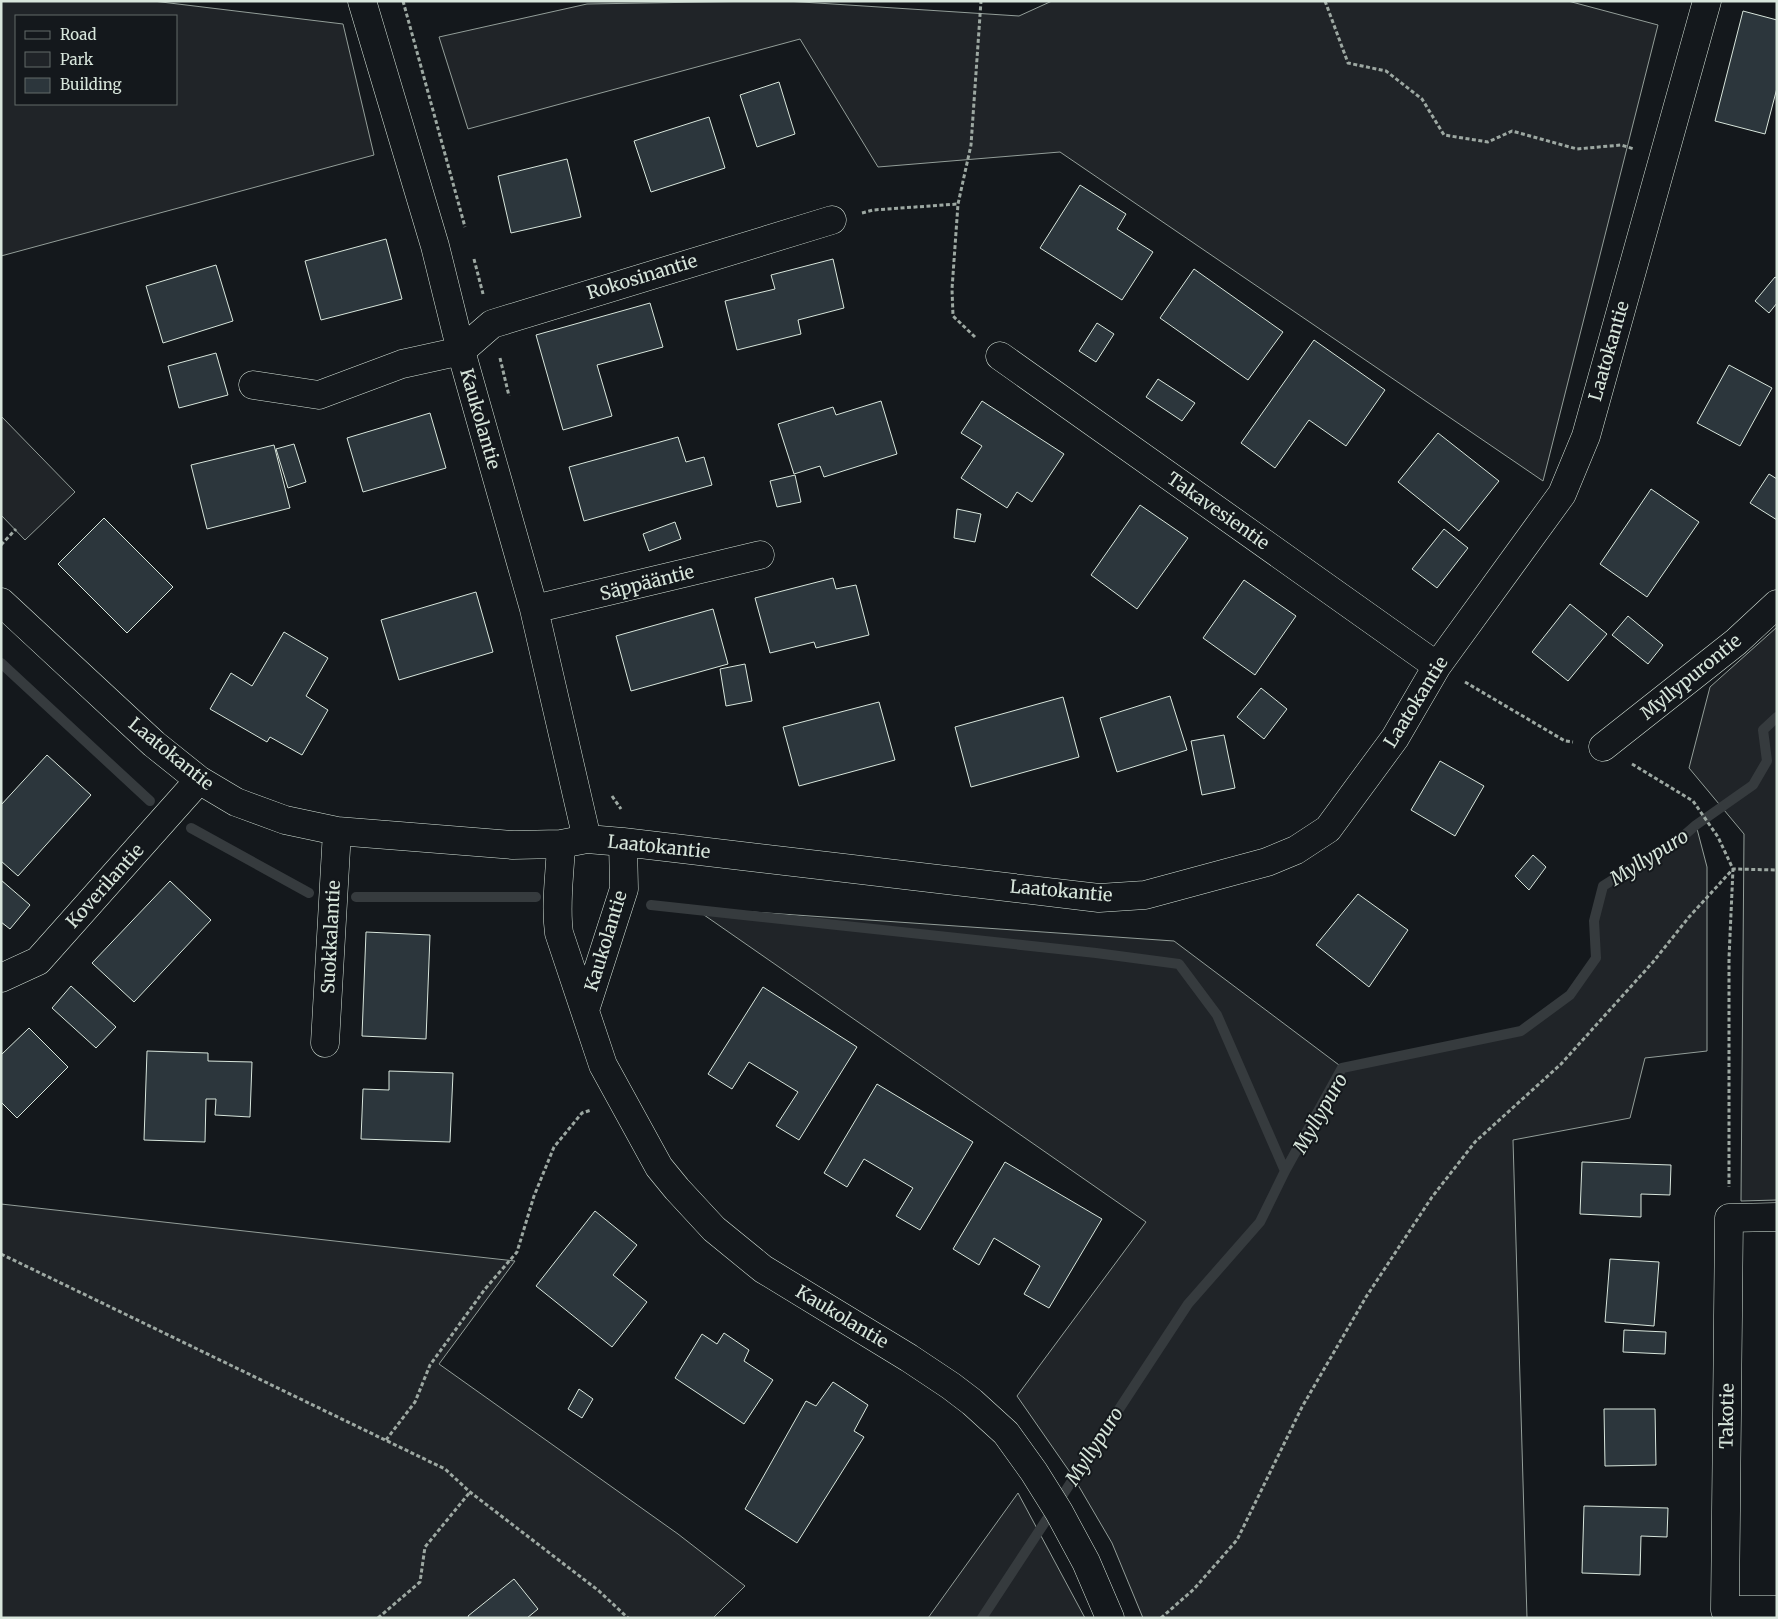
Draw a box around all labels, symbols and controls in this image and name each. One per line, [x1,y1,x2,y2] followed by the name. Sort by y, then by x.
[15,15,178,105] legend
[60,25,96,44] text: Road
[60,50,94,69] text: Park
[60,75,122,94] text: Building
[584,249,700,304] street label: Rokosinantie
[1583,298,1634,404] street label: Laatokantie
[455,366,506,472] street label: Kaukolantie
[1163,467,1274,554] street label: Takavesientie
[597,560,696,605] street label: Säppääntie
[1636,629,1746,724] street label: Myllypurontie
[1379,652,1453,752] street label: Laatokantie
[124,712,219,795] street label: Laatokantie
[1604,823,1693,891] water label: Myllypuro
[607,830,712,863] street label: Laatokantie
[61,839,149,933] street label: Koverilantie
[1009,875,1113,906] street label: Laatokantie
[316,880,345,994] street label: Suokkalantie
[579,888,632,994] street label: Kaukolantie
[1287,1069,1353,1158] water label: Myllypuro
[792,1280,893,1353] street label: Kaukolantie
[1714,1383,1739,1449] street label: Takotie
[1059,1402,1128,1490] water label: Myllypuro

